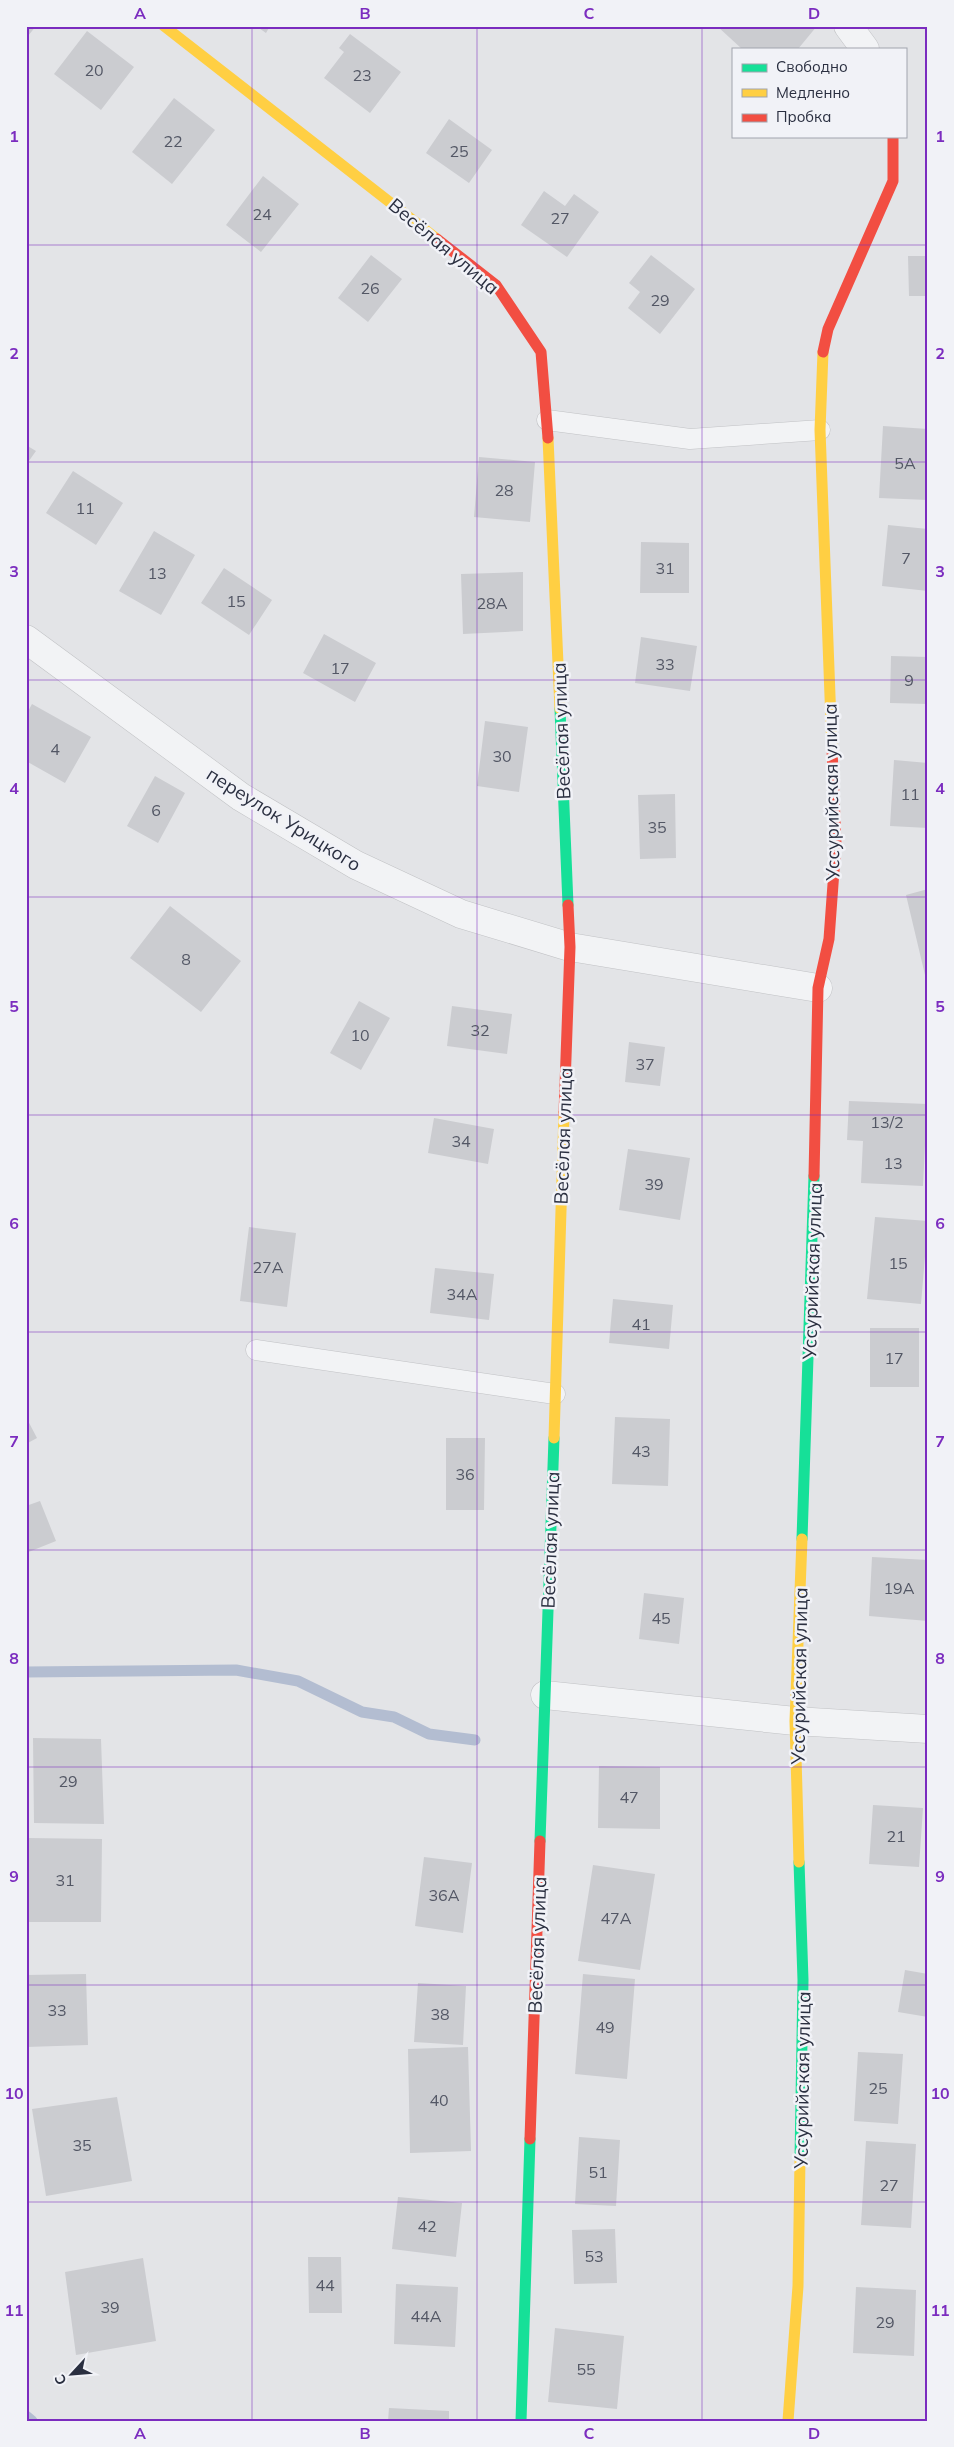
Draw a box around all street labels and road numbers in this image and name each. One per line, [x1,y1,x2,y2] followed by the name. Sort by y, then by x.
[384,193,504,299] street label: Весёлая улица
[547,662,575,800] street label: Весёлая улица
[817,703,845,882] street label: Уссурийская улица
[202,762,366,876] street label: переулок Урицкого
[549,1067,577,1205] street label: Весёлая улица
[797,1182,827,1361] street label: Уссурийская улица
[536,1471,564,1609] street label: Весёлая улица
[785,1587,813,1766] street label: Уссурийская улица
[523,1876,551,2014] street label: Весёлая улица
[788,1991,816,2170] street label: Уссурийская улица

